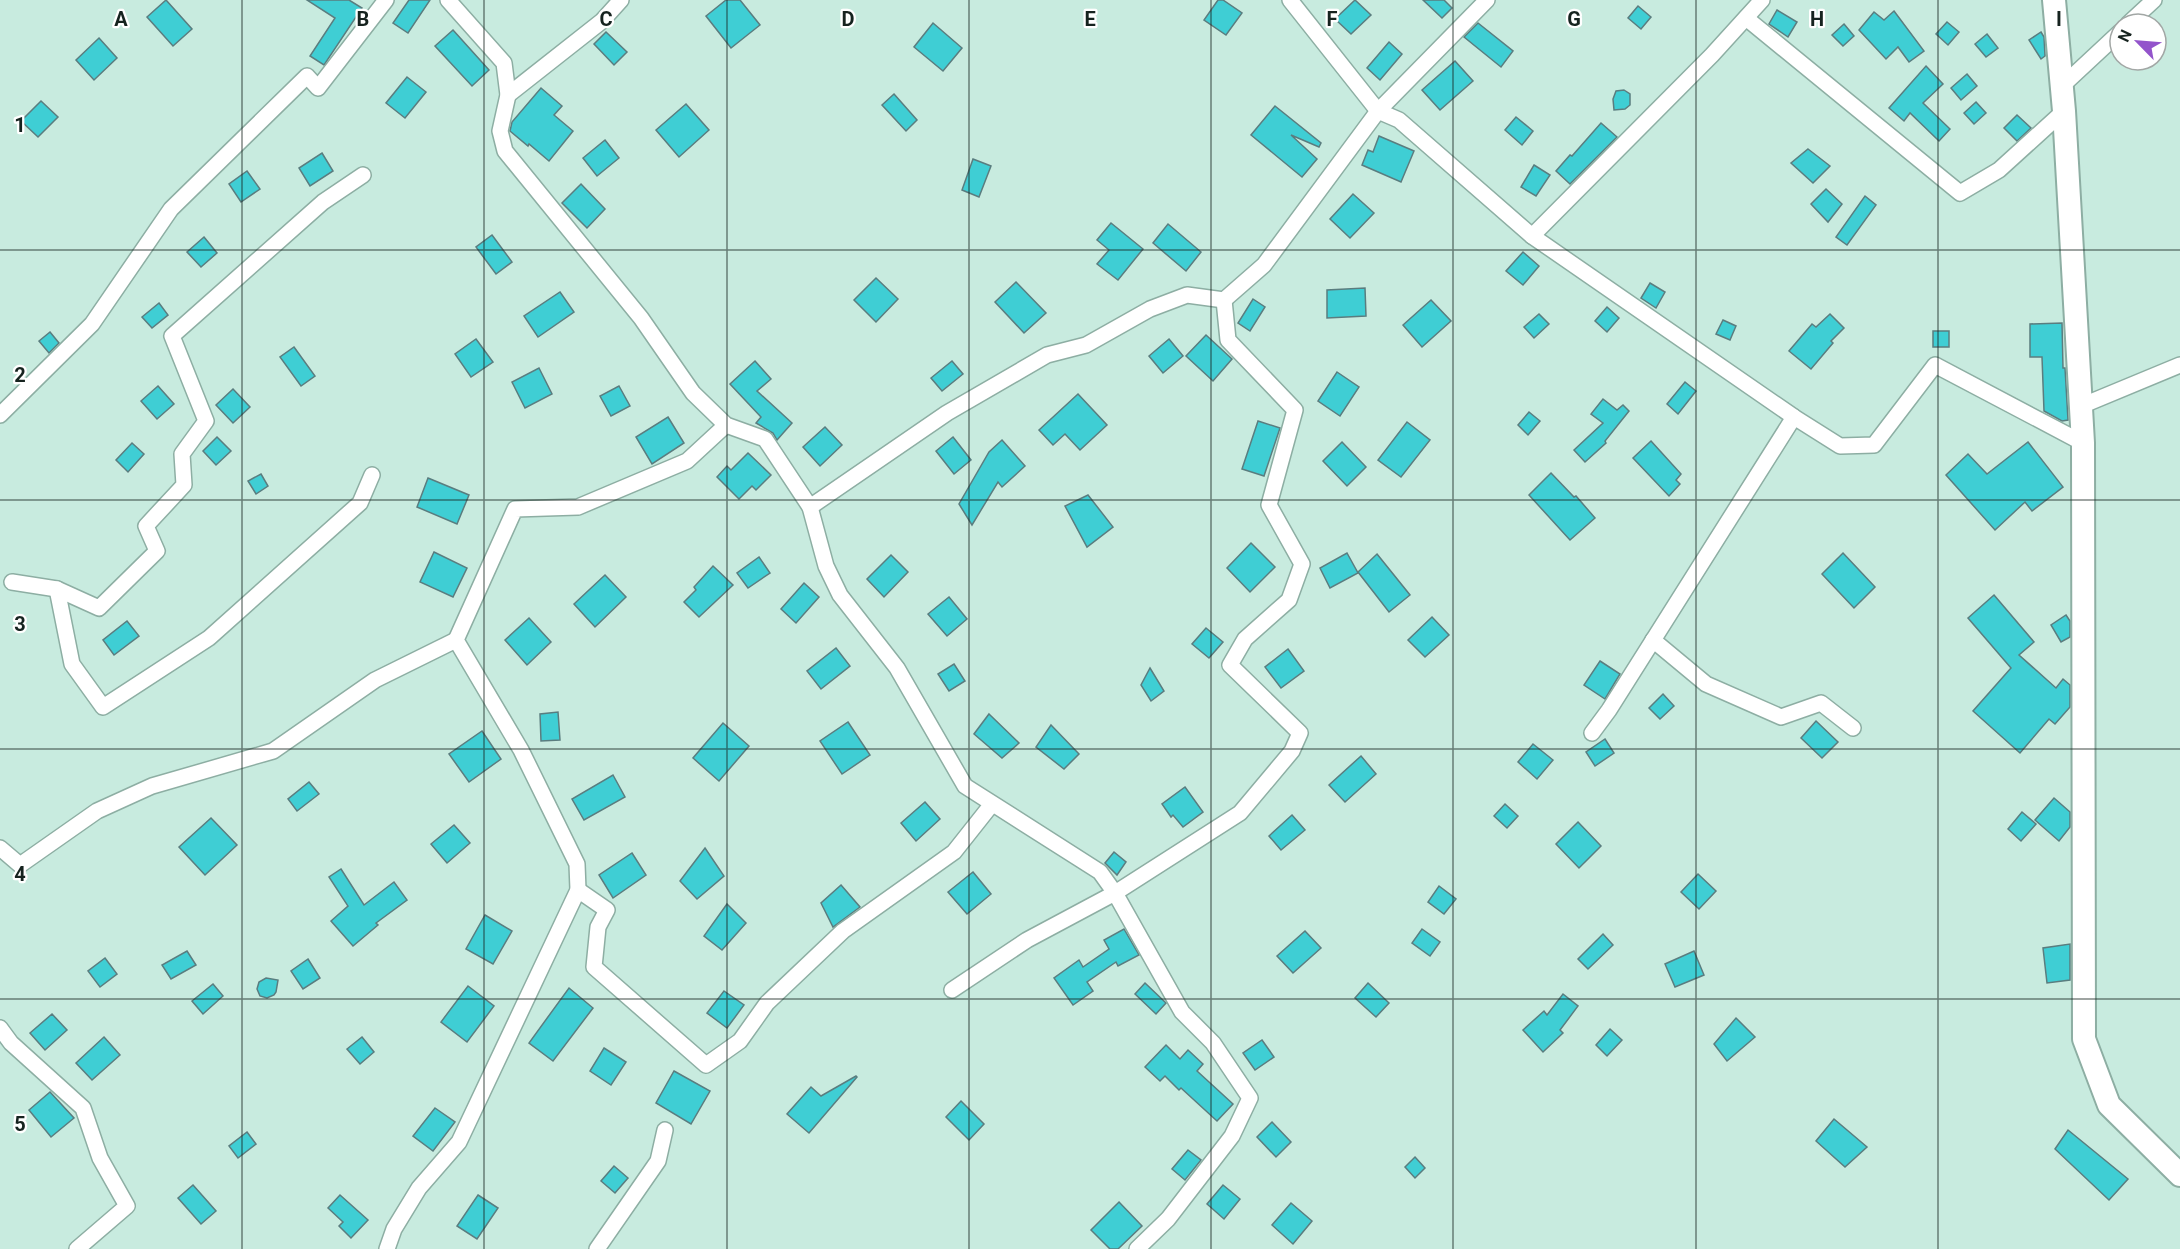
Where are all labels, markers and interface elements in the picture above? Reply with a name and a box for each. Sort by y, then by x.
text: A [114,7,128,31]
text: B [357,7,369,31]
text: C [599,7,613,31]
text: D [842,7,855,31]
text: E [1084,7,1096,31]
text: F [1327,7,1338,31]
text: G [1567,7,1581,31]
text: H [1810,7,1824,31]
text: I [2056,7,2062,31]
north arrow [2108,12,2168,72]
text: N [2114,27,2136,45]
text: 1 [14,113,26,137]
text: 2 [14,363,26,387]
text: 3 [14,612,26,636]
text: 4 [14,862,26,886]
text: 5 [14,1112,26,1136]

